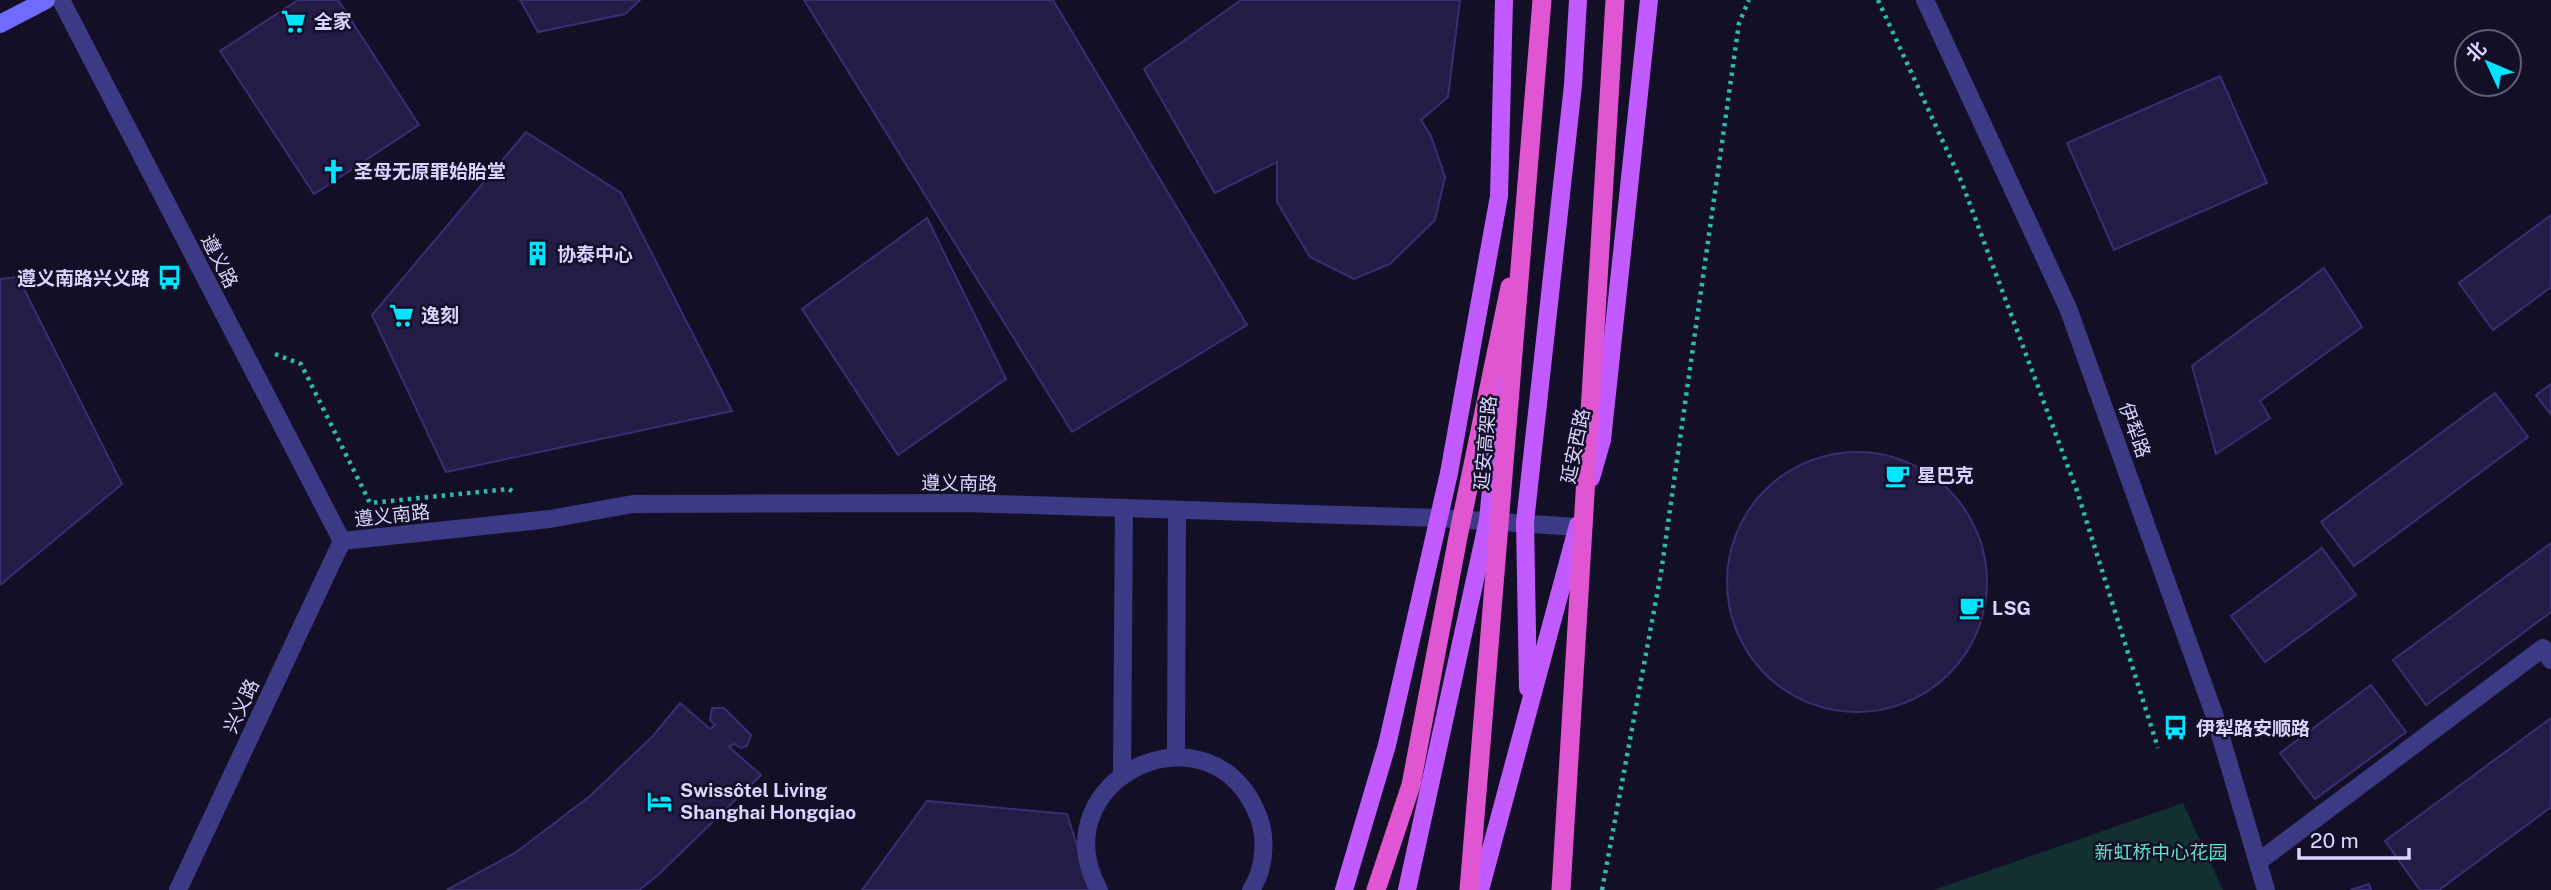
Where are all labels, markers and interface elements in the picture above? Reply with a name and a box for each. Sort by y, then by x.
supermarket icon: 全家 [280,7,308,35]
place label: 全家 [314,10,352,32]
north arrow [2453,28,2523,98]
text: 北 [2461,37,2490,66]
church icon: 圣母无原罪始胎堂 [320,157,348,185]
place label: 圣母无原罪始胎堂 [354,160,506,182]
street label: 遵义路 [197,231,243,291]
building icon: 协泰中心 [523,240,551,268]
place label: 协泰中心 [557,243,633,265]
bus stop icon: 遵义南路兴义路 [156,264,184,292]
place label: 遵义南路兴义路 [17,267,150,289]
supermarket icon: 逸刻 [387,301,415,329]
place label: 逸刻 [421,304,459,326]
street label: 延安高架路 [1470,395,1500,491]
street label: 伊犁路 [2115,399,2155,461]
street label: 延安西路 [1556,407,1594,485]
cafe icon: 星巴克 [1883,461,1911,489]
place label: 星巴克 [1917,464,1974,486]
street label: 遵义南路 [921,471,997,495]
street label: 遵义南路 [353,500,431,530]
cafe icon: LSG [1958,594,1986,622]
place label: LSG [1992,597,2031,619]
street label: 兴义路 [219,676,263,736]
bus stop icon: 伊犁路安顺路 [2162,714,2190,742]
place label: 伊犁路安顺路 [2196,717,2310,739]
place label: Swissôtel Living Shanghai Hongqiao [680,779,856,823]
hotel icon: Swissôtel Living Shanghai Hongqiao [646,787,674,815]
scale bar [2299,816,2409,860]
text: 20 m [2310,828,2359,853]
park label: 新虹桥中心花园 [2094,841,2228,863]

